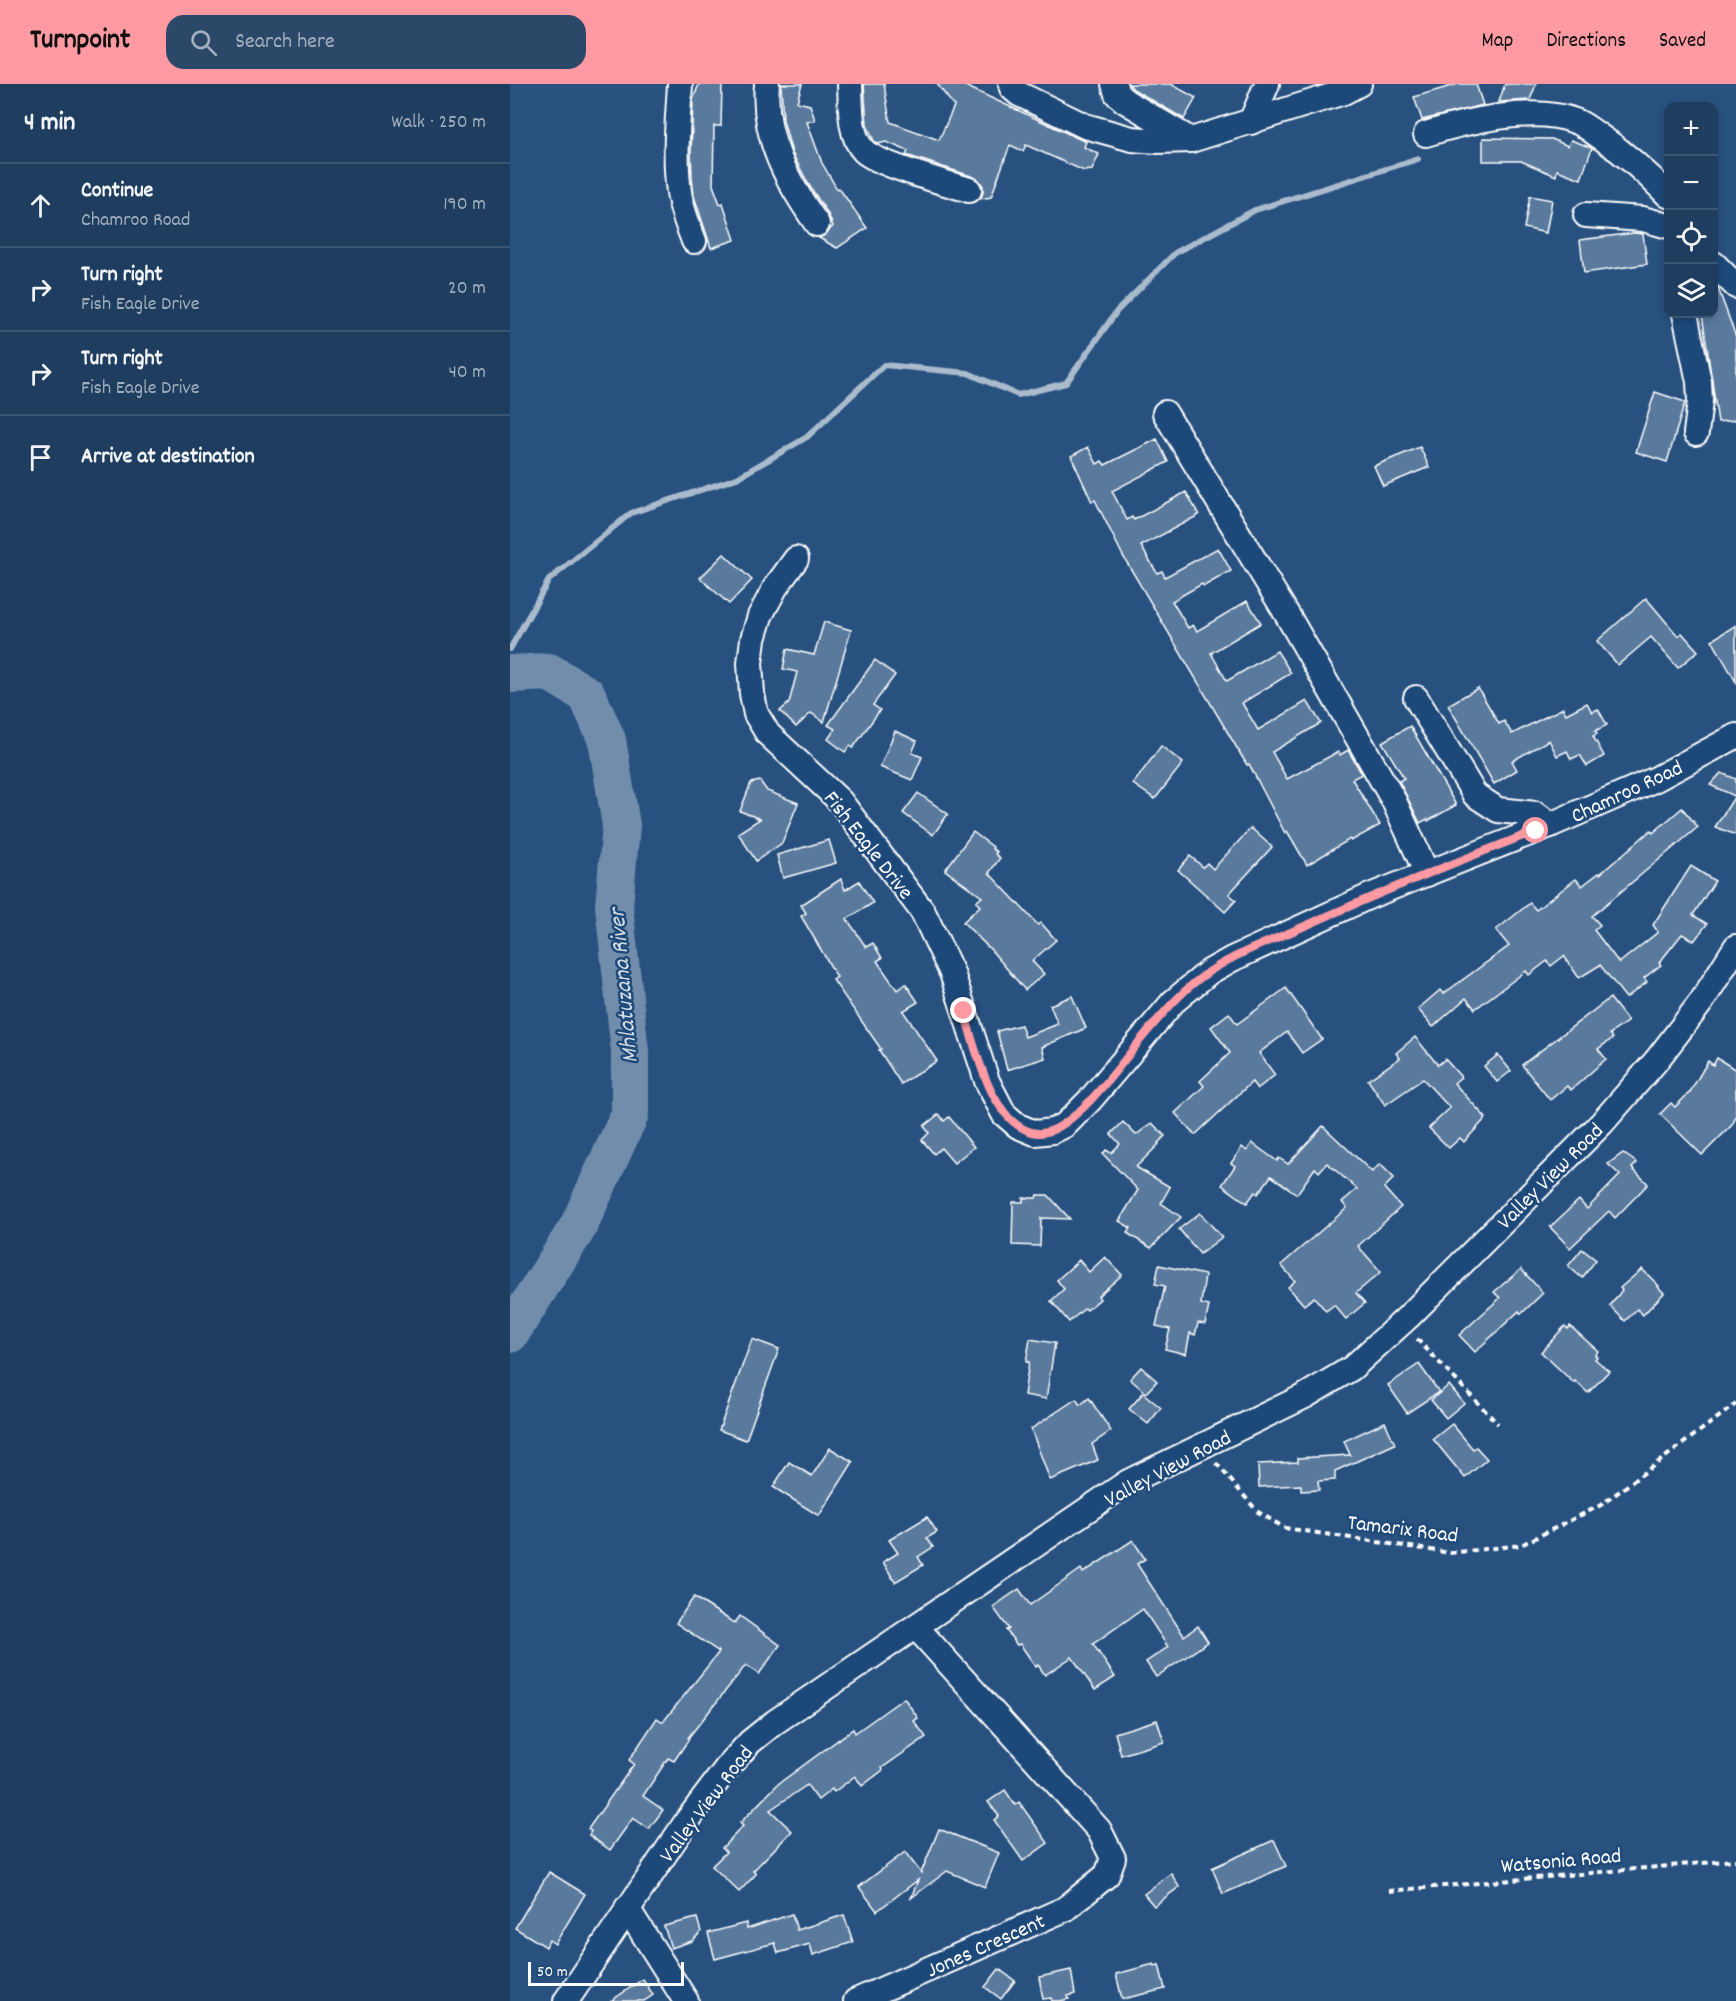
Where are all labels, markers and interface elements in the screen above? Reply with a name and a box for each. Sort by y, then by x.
search box [166,15,586,69]
text: Turnpoint [30,22,130,62]
icon: search [187,26,220,59]
text: Search here [235,27,335,58]
text: Map [1482,27,1513,57]
text: Directions [1546,27,1626,57]
text: Saved [1659,27,1706,57]
map controls [1664,102,1718,318]
button: + [1664,102,1718,156]
text: 4 min [24,105,75,142]
text: Walk · 250 m [391,109,486,137]
button: − [1664,156,1718,210]
text: Continue [81,176,153,207]
icon: ahead [24,189,57,222]
text: 190 m [443,191,486,219]
text: Chamroo Road [81,207,190,235]
button: locate [1664,210,1718,264]
text: Turn right [81,260,163,291]
button: layers [1664,264,1718,318]
icon: right [24,273,57,306]
text: 20 m [448,275,486,303]
text: Fish Eagle Drive [81,291,200,319]
text: Turn right [81,344,163,375]
icon: right [24,357,57,390]
text: 40 m [448,359,486,387]
text: Fish Eagle Drive [81,375,200,403]
icon: arrive [24,441,57,474]
text: Arrive at destination [81,442,255,473]
street label: Chamroo Road [1566,754,1689,833]
street label: Fish Eagle Drive [815,785,920,907]
route start [1522,817,1548,843]
water label: Mhlatuzana River [601,904,649,1064]
route end [950,997,976,1023]
street label: Valley View Road [1491,1117,1612,1238]
street label: Valley View Road [1100,1424,1238,1517]
street label: Tamarix Road [1346,1508,1460,1553]
street label: Valley View Road [653,1740,762,1870]
street label: Watsonia Road [1500,1842,1623,1883]
street label: Jones Crescent [922,1907,1051,1987]
scale bar [528,1959,684,1986]
text: 50 m [537,1961,568,1984]

